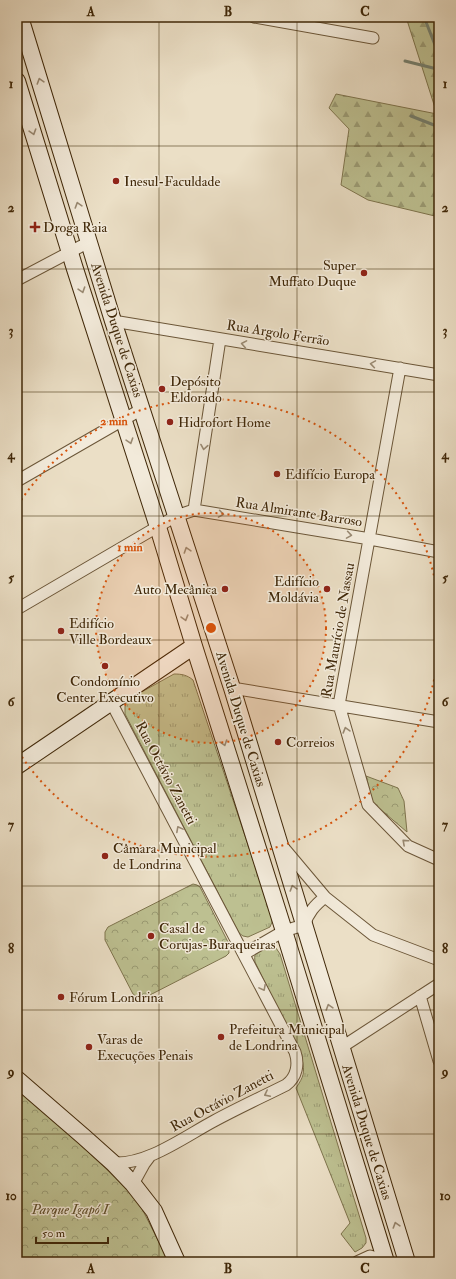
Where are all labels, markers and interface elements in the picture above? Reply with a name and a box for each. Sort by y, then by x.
text: A [86,4,96,20]
text: B [224,4,232,20]
text: C [360,4,370,20]
text: 1 [9,76,14,92]
text: 1 [443,76,448,92]
one-way arrow [36,78,45,85]
one-way arrow [28,128,36,135]
place label: Inesul-Faculdade [124,173,220,190]
marker: Inesul-Faculdade [111,176,121,186]
text: 2 [8,200,15,216]
text: 2 [442,200,449,216]
one-way arrow [74,202,83,209]
place label: Droga Raia [43,219,107,236]
marker: Droga Raia [30,222,40,232]
place label: Super Muffato Duque [269,257,357,290]
street label: Avenida Duque de Caxias [87,259,147,400]
marker: Super Muffato Duque [359,268,369,278]
one-way arrow [77,287,86,294]
street label: Rua Argolo Ferrão [225,316,331,350]
text: 3 [9,323,14,339]
text: 3 [443,323,448,339]
one-way arrow [241,340,248,348]
one-way arrow [370,360,376,369]
place label: Depósito Eldorado [170,373,222,406]
marker: Depósito Eldorado [157,384,167,394]
text: 2 min [100,414,128,429]
place label: Hidrofort Home [178,414,271,431]
marker: Hidrofort Home [165,417,175,427]
one-way arrow [125,437,134,444]
one-way arrow [200,444,209,450]
text: 4 [6,447,15,463]
text: 4 [440,447,449,463]
place label: Edifício Europa [285,466,375,484]
marker: Edifício Europa [272,469,282,479]
street label: Rua Almirante Barroso [234,494,364,530]
one-way arrow [218,510,224,518]
one-way arrow [346,531,352,539]
text: 1 min [117,540,144,555]
one-way arrow [183,547,192,554]
street label: Rua Maurício de Nassau [318,561,358,699]
text: 5 [8,570,14,586]
text: 5 [442,570,448,586]
place label: Edifício Moldávia [268,573,319,606]
place label: Auto Mecânica [133,581,217,598]
marker: Auto Mecânica [220,584,230,594]
marker: Edifício Moldávia [322,584,332,594]
place label: Edifício Ville Bordeaux [69,615,152,648]
one-way arrow [180,615,189,622]
centre of rings [204,621,218,635]
marker: Edifício Ville Bordeaux [56,626,66,636]
street label: Avenida Duque de Caxias [212,648,270,789]
marker: Condomínio Center Executivo [100,661,110,671]
place label: Condomínio Center Executivo [56,673,154,706]
text: 6 [8,694,16,710]
text: 6 [442,694,450,710]
street label: Rua Octávio Zanetti [132,718,200,828]
one-way arrow [342,727,351,734]
place label: Correios [286,734,335,751]
marker: Correios [273,737,283,747]
one-way arrow [219,739,227,746]
text: 7 [8,817,15,833]
text: 7 [442,817,449,833]
one-way arrow [176,826,184,833]
one-way arrow [402,839,410,847]
place label: Câmara Municipal de Londrina [113,840,217,873]
marker: Câmara Municipal de Londrina [100,851,110,861]
one-way arrow [289,885,298,892]
place label: Casal de Corujas-Buraqueiras [159,920,276,953]
marker: Casal de Corujas-Buraqueiras [146,931,156,941]
text: 8 [8,941,14,957]
text: 8 [442,941,448,957]
one-way arrow [258,984,265,992]
place label: Fórum Londrina [69,989,164,1006]
marker: Fórum Londrina [56,992,66,1002]
one-way arrow [325,1003,334,1010]
place label: Prefeitura Municipal de Londrina [229,1021,345,1054]
place label: Varas de Execuções Penais [97,1031,193,1064]
marker: Prefeitura Municipal de Londrina [216,1032,226,1042]
marker: Varas de Execuções Penais [84,1042,94,1052]
street label: Avenida Duque de Caxias [338,1061,396,1202]
text: 9 [6,1064,15,1080]
text: 9 [440,1064,449,1080]
street label: Rua Octávio Zanetti [167,1067,277,1135]
one-way arrow [263,1089,271,1097]
text: 10 [5,1188,17,1204]
text: 10 [439,1188,451,1204]
park label: Parque Igapó I [31,1201,111,1218]
scale bar [36,1219,108,1245]
one-way arrow [392,1221,401,1228]
text: 50 m [42,1226,66,1241]
text: A [86,1261,96,1277]
text: B [224,1261,232,1277]
text: C [360,1261,370,1277]

